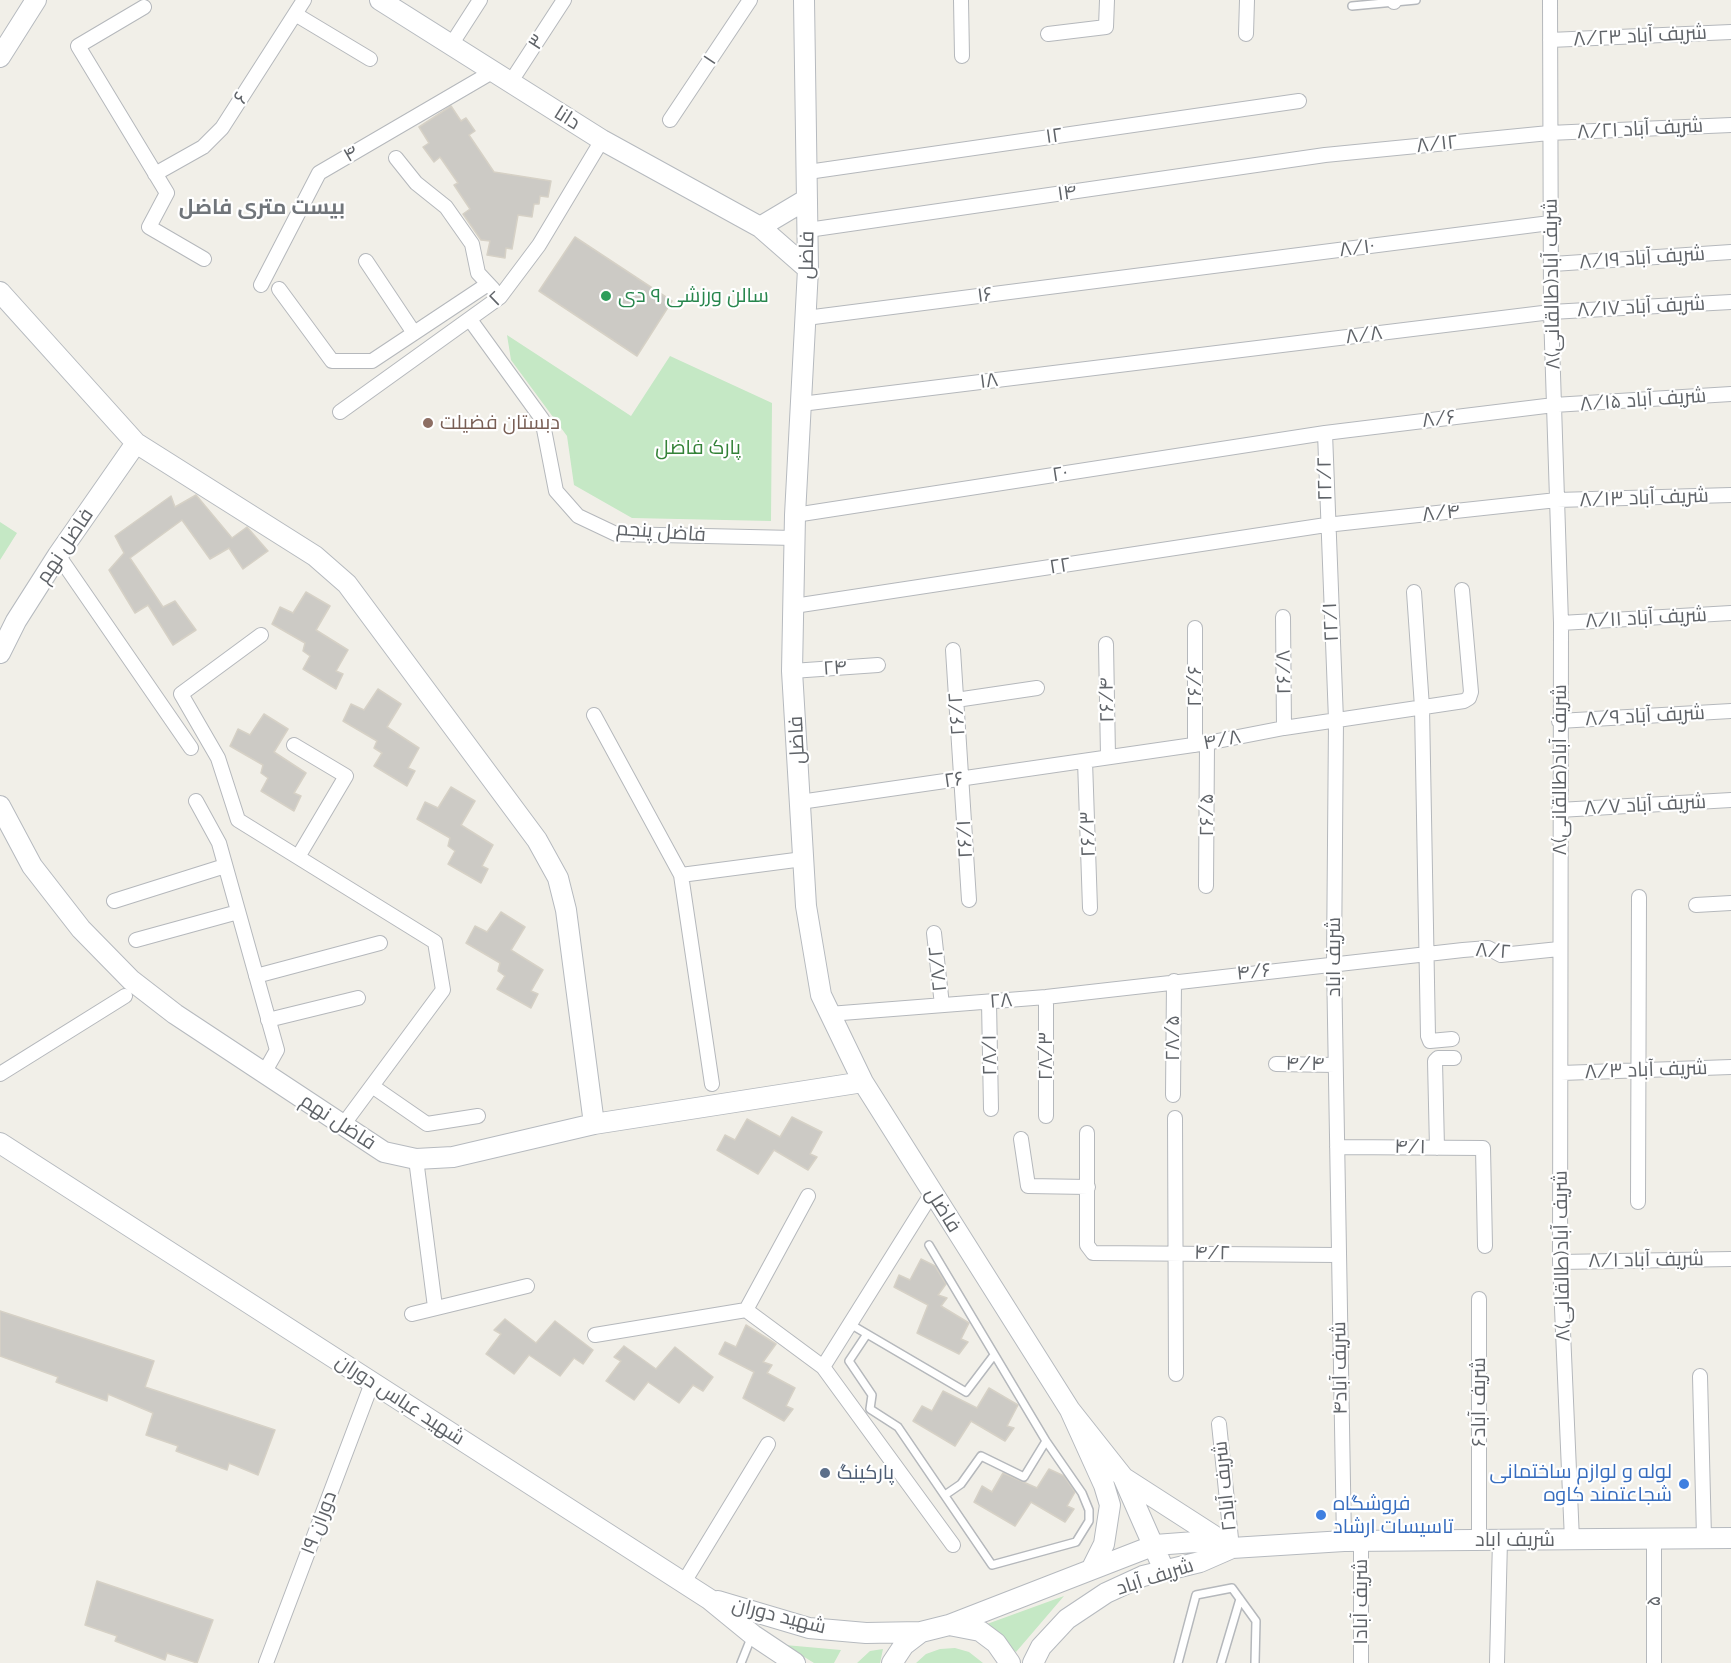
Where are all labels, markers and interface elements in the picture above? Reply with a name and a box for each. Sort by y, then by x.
street label: شریف آباد ۸/۲۳ [1573,21,1707,51]
street label: ۳ [523,30,551,54]
street label: ۱ [698,51,722,69]
street label: ۶ [228,87,254,109]
street label: دانا [549,101,585,135]
street label: شریف آباد ۸/۲۱ [1576,114,1704,144]
street label: ۱۲ [1044,123,1064,149]
street label: ۸/۱۲ [1415,130,1459,158]
street label: ۴ [339,140,363,168]
street label: ۱۴ [1056,180,1078,206]
district label: بیست متری فاضل [179,195,345,221]
street label: ۸شریف آباد(طالقانی) [1539,198,1565,370]
street label: فاضل [795,231,819,279]
street label: ۸/۱۰ [1338,234,1376,262]
street label: شریف آباد ۸/۱۹ [1578,242,1706,274]
street label: ۱۶ [976,282,994,308]
place label: سالن ورزشی ۹ دی [618,284,769,308]
street label: ۲ [484,287,508,311]
marker: سالن ورزشی ۹ دی [599,289,613,303]
street label: شریف آباد ۸/۱۷ [1576,292,1706,322]
street label: ۸/۸ [1344,321,1384,349]
street label: ۱۸ [978,368,1000,394]
street label: شریف آباد ۸/۱۵ [1579,384,1707,416]
street label: ۸/۶ [1421,405,1457,433]
place label: دبستان فضیلت [440,411,560,435]
marker: دبستان فضیلت [421,416,435,430]
park label: پارک فاضل [655,436,741,460]
street label: ۲۲/۲ [1313,457,1337,501]
street label: ۲۰ [1050,461,1070,487]
street label: شریف آباد ۸/۱۳ [1579,484,1709,512]
street label: ۸/۴ [1421,499,1461,527]
street label: فاضل نهم [31,504,99,588]
street label: فاضل پنجم [615,517,707,547]
street label: ۲۲ [1048,552,1072,580]
street label: ۲۲/۱ [1318,602,1344,642]
street label: شریف آباد ۸/۱۱ [1584,603,1708,633]
street label: ۲۶/۸ [1272,649,1296,695]
street label: ۲۴ [822,655,848,681]
street label: ۲۶/۶ [1183,665,1207,707]
street label: ۲۶/۴ [1095,677,1119,723]
street label: ۸شریف آباد(طالقانی) [1548,684,1572,856]
street label: ۲۶/۲ [944,692,970,736]
street label: شریف آباد ۸/۹ [1584,701,1706,731]
street label: فاضل [784,715,810,765]
street label: ۴/۸ [1201,725,1243,755]
street label: ۲۶ [942,767,966,793]
street label: شریف آباد ۸/۷ [1583,790,1707,820]
street label: ۲۶/۵ [1195,793,1219,837]
street label: ۲۶/۳ [1075,811,1101,857]
street label: ۲۶/۱ [952,819,978,859]
street label: شریف اباد [1322,917,1346,997]
street label: ۸/۲ [1475,938,1511,964]
street label: ۲۸/۲ [924,945,952,993]
street label: ۴/۶ [1235,958,1273,986]
street label: ۲۸ [989,988,1013,1014]
street label: ۲۸/۵ [1161,1015,1185,1061]
street label: ۲۸/۳ [1034,1032,1058,1080]
street label: ۲۸/۱ [978,1034,1002,1076]
street label: ۴/۴ [1285,1052,1325,1076]
street label: شریف آباد ۸/۳ [1584,1056,1708,1084]
street label: فاضل نهم [296,1089,380,1155]
street label: ۴/۱ [1394,1135,1426,1159]
street label: ۸شریف آباد(طالقانی) [1549,1170,1575,1342]
street label: فاضل [920,1183,966,1237]
street label: ۴/۲ [1194,1241,1230,1265]
street label: شریف آباد ۸/۱ [1588,1247,1704,1273]
street label: ۴شریف آباد [1327,1321,1353,1415]
street label: شهید عباس دوران [331,1349,469,1451]
street label: شریف آباد۶ [1467,1357,1491,1447]
street label: شریف آباد۲ [1208,1440,1242,1532]
place label: لوله و لوازم ساختمانی شجاعتمند کاوه [1490,1460,1672,1507]
place label: پارکینگ [837,1461,894,1485]
marker: پارکینگ [818,1466,832,1480]
marker: لوله و لوازم ساختمانی شجاعتمند کاوه [1677,1477,1691,1491]
street label: دوران ۱۹ [296,1488,342,1558]
place label: فروشگاه تاسیسات ارشاد [1333,1492,1453,1539]
marker: فروشگاه تاسیسات ارشاد [1314,1508,1328,1522]
street label: شریف اباد [1475,1528,1555,1552]
street label: شریف آباد [1113,1553,1197,1601]
street label: شریف آباد۱ [1349,1559,1373,1645]
street label: شهید دوران [730,1593,828,1639]
street label: ۵ [1642,1596,1666,1606]

